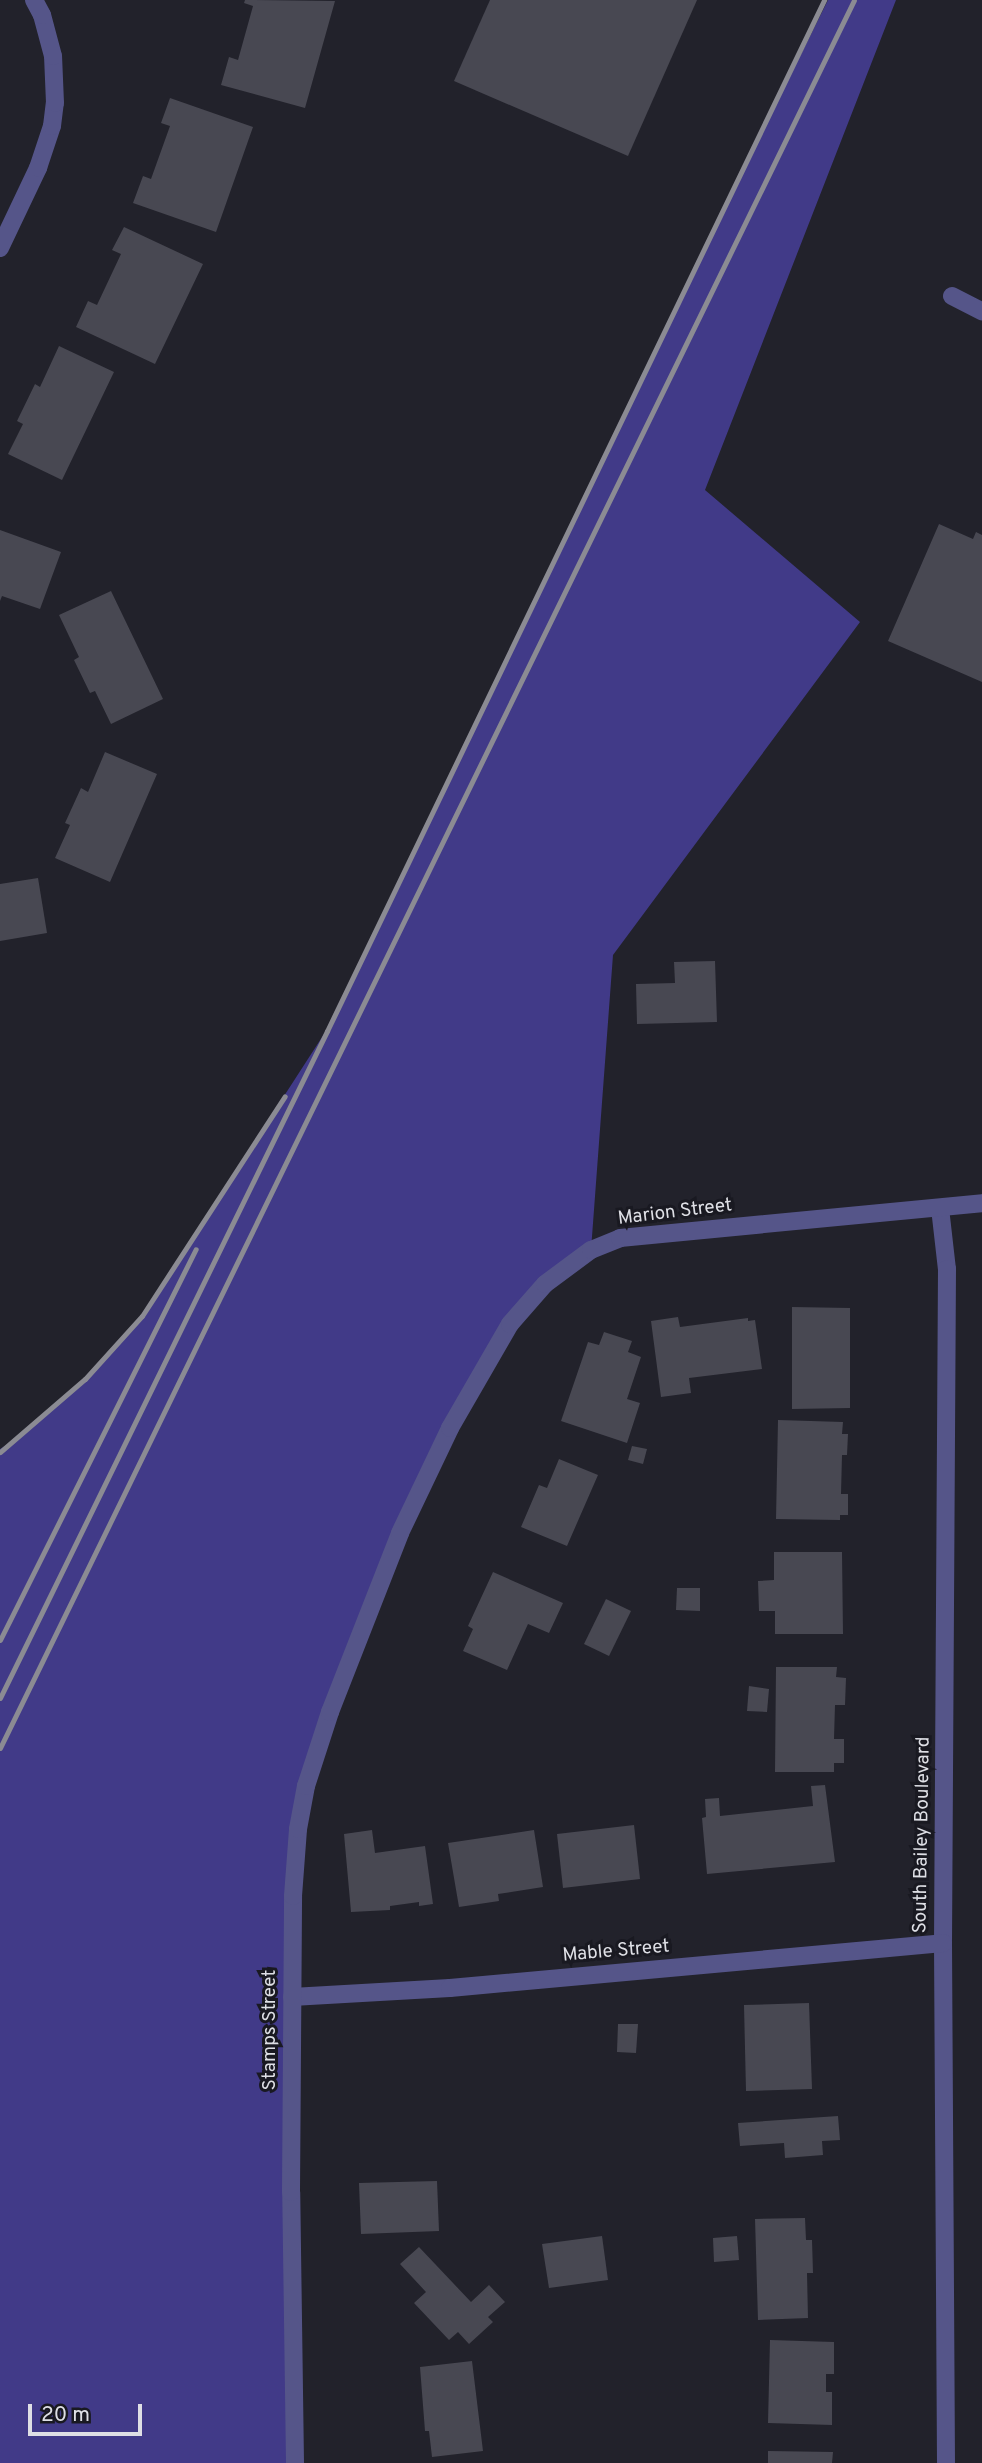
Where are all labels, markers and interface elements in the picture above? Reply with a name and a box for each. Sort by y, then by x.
street label: Marion Street [617,1195,733,1231]
street label: South Bailey Boulevard [910,1736,936,1934]
street label: Mable Street [562,1936,670,1968]
street label: Stamps Street [260,1970,282,2090]
scale bar [32,2390,145,2434]
text: 20 m [41,2402,90,2429]

